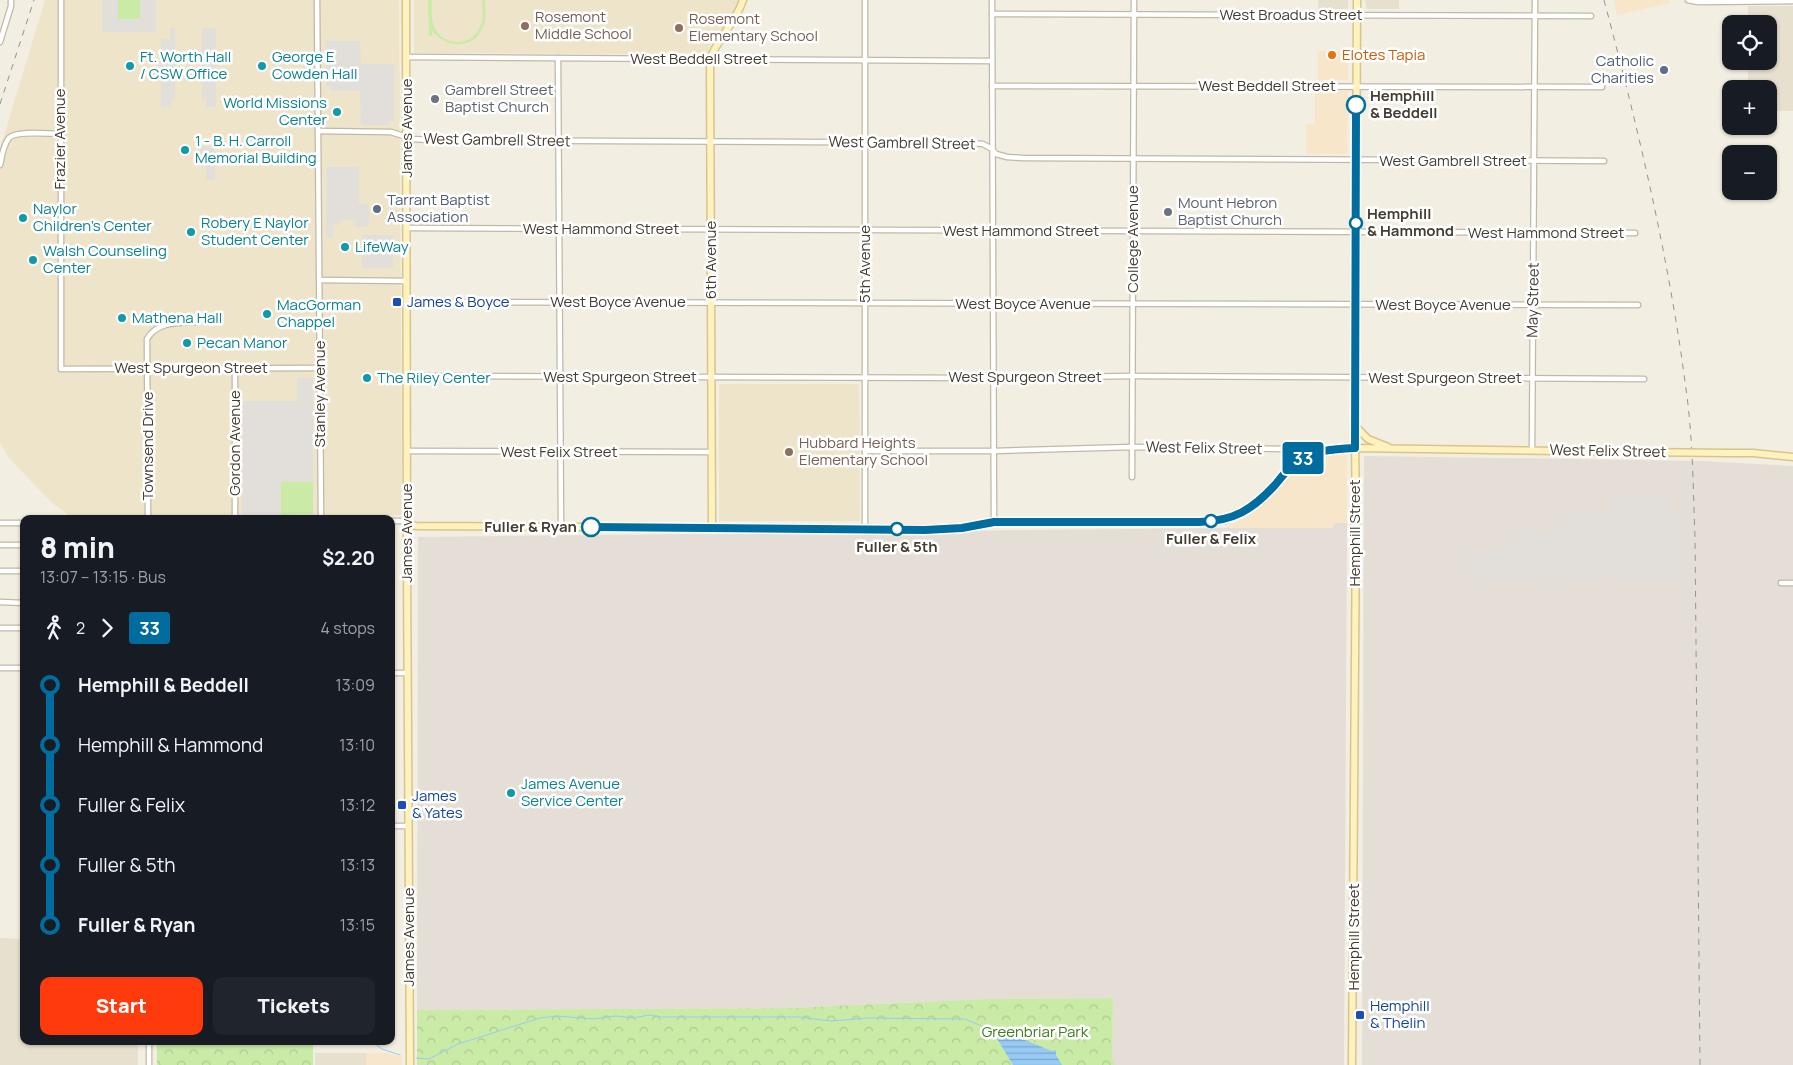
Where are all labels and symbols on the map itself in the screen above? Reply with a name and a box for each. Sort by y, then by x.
street label: West Broadus Street [1219,4,1363,25]
place label: Rosemont Middle School [535,6,632,44]
place label: Rosemont Elementary School [689,8,818,46]
marker: Rosemont Middle School [519,20,531,32]
marker: Rosemont Elementary School [673,22,685,34]
place label: Elotes Tapia [1342,44,1425,65]
place label: Ft. Worth Hall / CSW Office [140,46,231,84]
place label: George E Cowden Hall [272,46,357,84]
street label: West Beddell Street [630,48,768,69]
marker: Elotes Tapia [1326,49,1338,61]
place label: Catholic Charities [1591,50,1654,88]
marker: Ft. Worth Hall / CSW Office [124,60,136,72]
marker: George E Cowden Hall [256,60,268,72]
marker: Catholic Charities [1658,64,1670,76]
street label: West Beddell Street [1198,75,1336,96]
street label: James Avenue [396,78,417,177]
place label: Gambrell Street Baptist Church [445,79,554,117]
place label: Hemphill & Beddell [1370,85,1437,123]
street label: Frazier Avenue [49,88,70,189]
place label: World Missions Center [223,92,328,130]
marker: Gambrell Street Baptist Church [429,93,441,105]
marker: Hemphill & Beddell [1346,95,1366,115]
marker: World Missions Center [331,106,343,118]
street label: West Gambrell Street [423,128,571,151]
place label: 1 - B. H. Carroll Memorial Building [195,130,317,168]
street label: West Gambrell Street [828,131,976,154]
marker: 1 - B. H. Carroll Memorial Building [179,144,191,156]
street label: West Gambrell Street [1379,150,1527,171]
street label: College Avenue [1122,185,1143,293]
place label: Tarrant Baptist Association [387,189,490,227]
place label: Mount Hebron Baptist Church [1178,192,1282,230]
place label: Naylor Children's Center [33,198,152,236]
marker: Tarrant Baptist Association [371,203,383,215]
place label: Hemphill & Hammond [1367,203,1454,241]
marker: Mount Hebron Baptist Church [1162,206,1174,218]
marker: Naylor Children's Center [17,212,29,224]
place label: Robery E Naylor Student Center [201,212,309,250]
marker: Hemphill & Hammond [1349,216,1363,230]
street label: West Hammond Street [523,218,679,239]
street label: 6th Avenue [700,220,721,299]
street label: West Hammond Street [943,220,1099,241]
street label: West Hammond Street [1468,222,1624,243]
street label: 5th Avenue [854,225,875,303]
marker: Robery E Naylor Student Center [185,226,197,238]
place label: LifeWay [355,236,409,257]
place label: Walsh Counseling Center [43,240,167,278]
marker: LifeWay [339,241,351,253]
marker: Walsh Counseling Center [27,254,39,266]
street label: May Street [1521,262,1544,338]
place label: James & Boyce [407,291,510,312]
street label: West Boyce Avenue [550,291,686,312]
street label: West Boyce Avenue [955,293,1091,314]
place label: MacGorman Chappel [277,294,361,332]
street label: West Boyce Avenue [1375,294,1511,315]
marker: James & Boyce [391,296,403,308]
place label: Mathena Hall [132,307,222,328]
marker: MacGorman Chappel [261,308,273,320]
marker: Mathena Hall [116,312,128,324]
place label: Pecan Manor [197,332,288,353]
marker: Pecan Manor [181,337,193,349]
street label: Stanley Avenue [309,340,330,447]
street label: West Spurgeon Street [114,357,268,378]
street label: West Spurgeon Street [543,366,697,387]
street label: West Spurgeon Street [948,366,1102,387]
place label: The Riley Center [377,367,491,388]
street label: West Spurgeon Street [1368,367,1522,388]
marker: The Riley Center [361,372,373,384]
street label: Gordon Avenue [224,390,245,496]
street label: Townsend Drive [137,391,158,500]
place label: Hubbard Heights Elementary School [799,432,928,470]
street label: West Felix Street [1145,436,1263,459]
street label: West Felix Street [1549,439,1667,462]
street label: West Felix Street [501,441,617,462]
line badge: 33 [1280,442,1326,474]
marker: Hubbard Heights Elementary School [783,446,795,458]
street label: Hemphill Street [1344,480,1365,586]
street label: James Avenue [396,483,417,582]
marker: Fuller & Felix [1204,514,1218,528]
place label: Fuller & Ryan [484,516,577,537]
marker: Fuller & Ryan [581,517,601,537]
marker: Fuller & 5th [890,522,904,536]
place label: Fuller & Felix [1166,528,1257,549]
place label: Fuller & 5th [856,536,938,557]
place label: James Avenue Service Center [521,773,624,811]
place label: James & Yates [412,785,463,823]
marker: James Avenue Service Center [505,787,517,799]
marker: James & Yates [396,799,408,811]
street label: Hemphill Street [1343,884,1364,990]
street label: James Avenue [398,887,419,986]
place label: Hemphill & Thelin [1370,995,1430,1033]
marker: Hemphill & Thelin [1354,1009,1366,1021]
park label: Greenbriar Park [982,1021,1089,1042]

